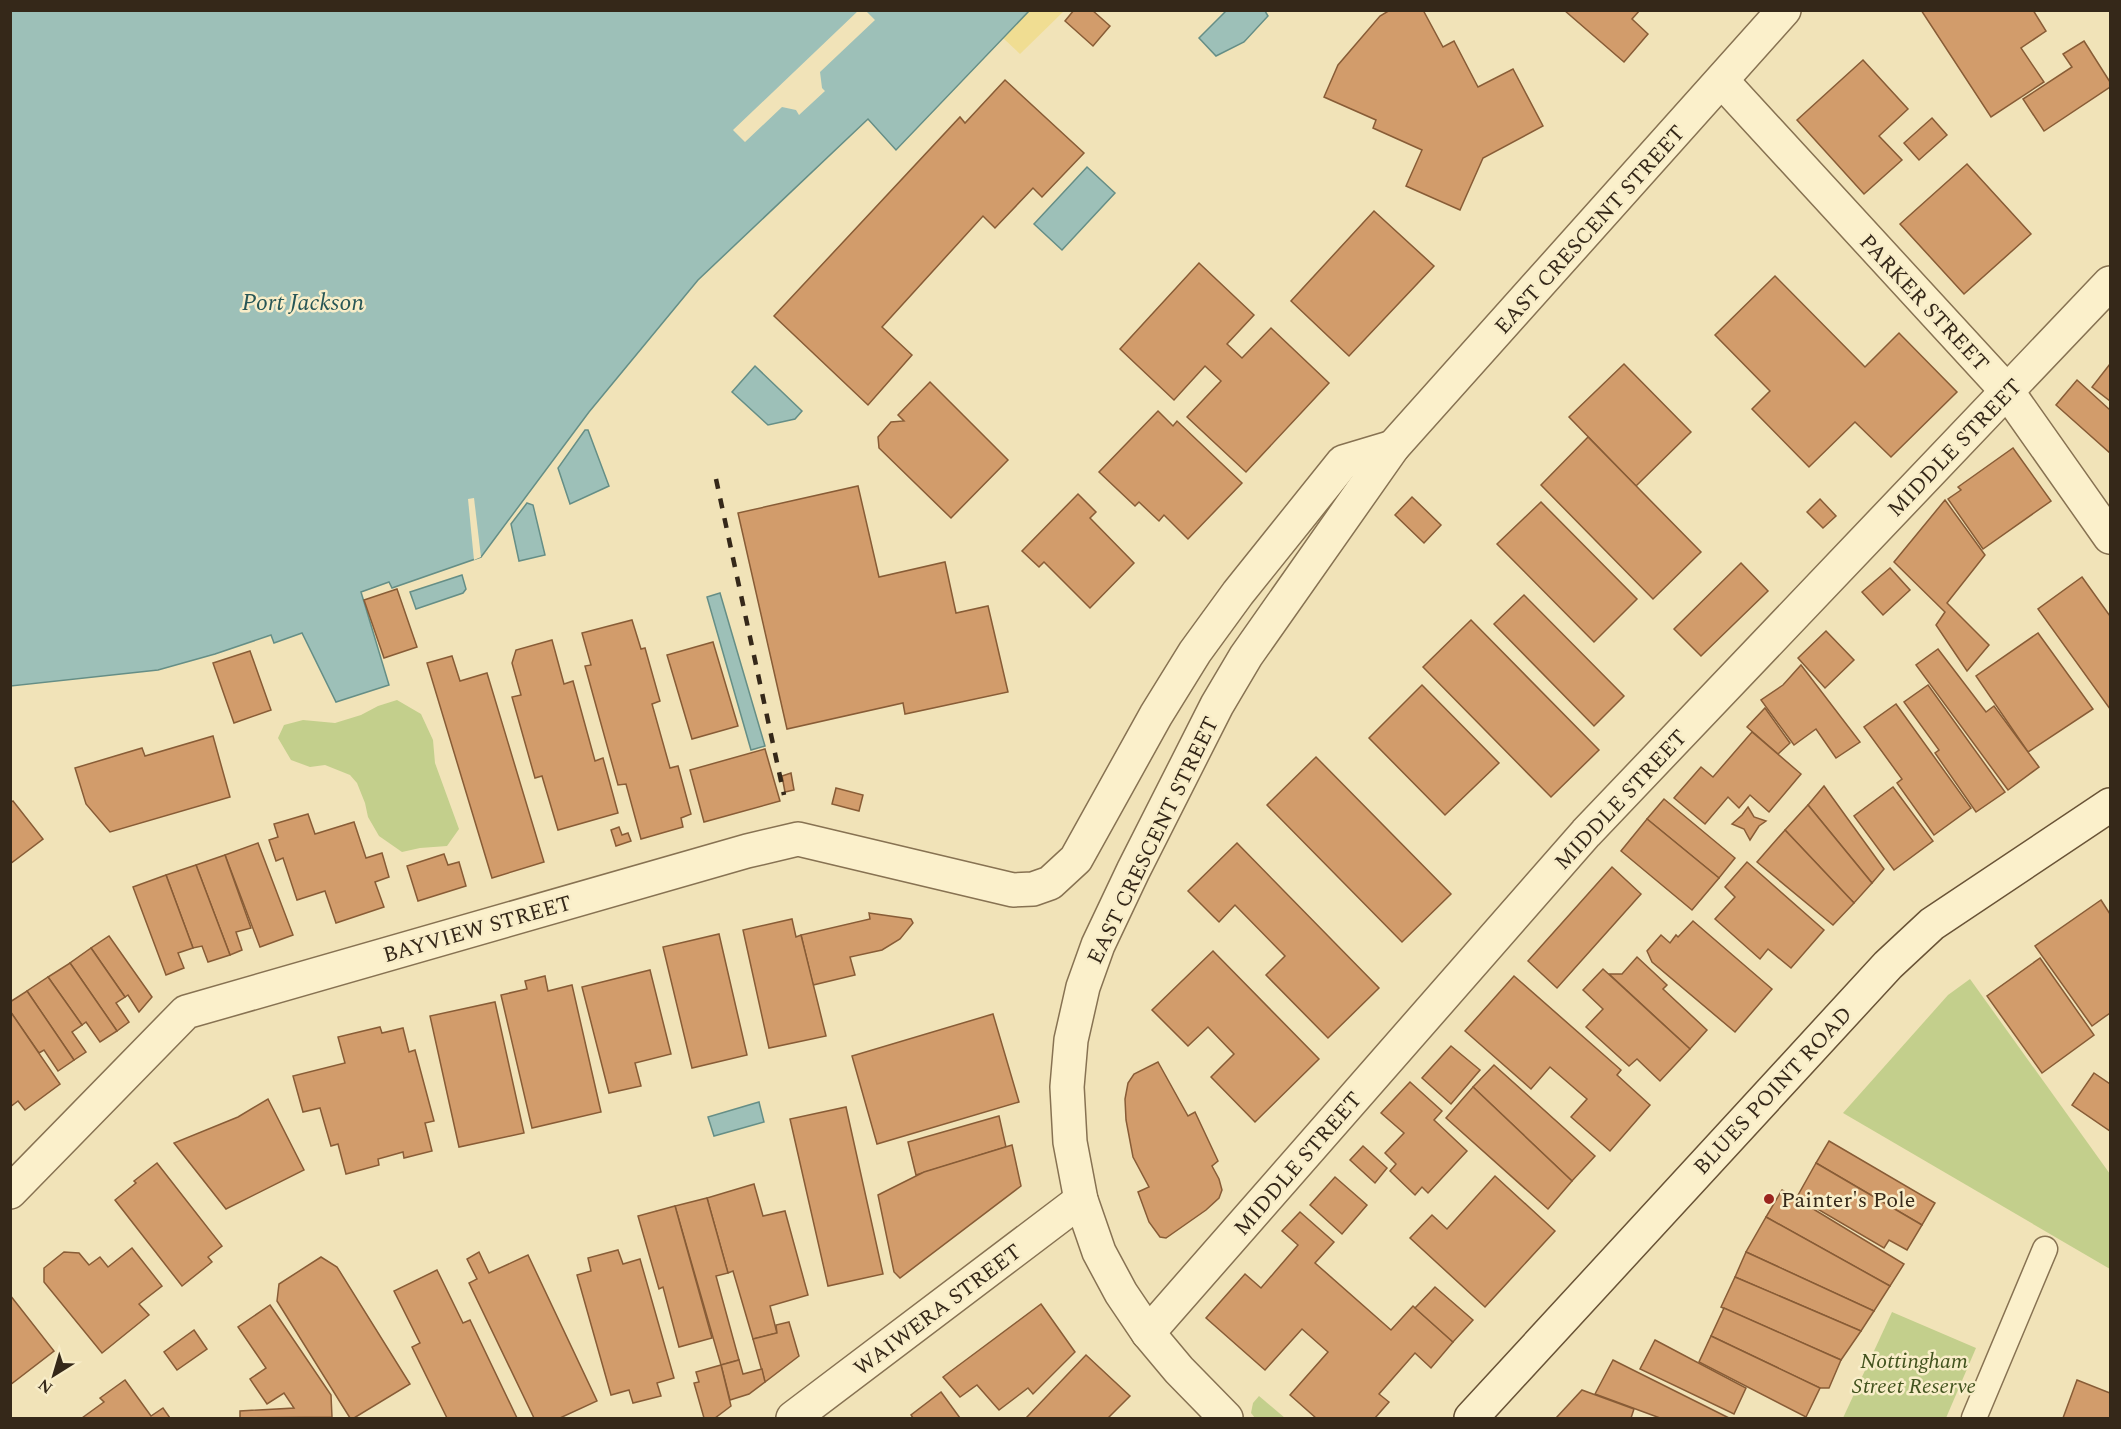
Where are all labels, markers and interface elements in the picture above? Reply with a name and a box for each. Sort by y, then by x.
street label: EAST CRESCENT STREET [1487,118,1693,342]
street label: PARKER STREET [1851,227,1997,379]
water label: Port Jackson [242,285,364,321]
street label: MIDDLE STREET [1880,371,2030,525]
street label: EAST CRESCENT STREET [1079,711,1228,970]
street label: MIDDLE STREET [1547,722,1695,878]
street label: BAYVIEW STREET [379,887,576,972]
street label: BLUES POINT ROAD [1686,999,1860,1183]
street label: MIDDLE STREET [1226,1085,1370,1243]
place label: Painter's Pole [1781,1184,1915,1217]
marker: Painter's Pole [1762,1192,1776,1206]
street label: WAIWERA STREET [847,1236,1029,1384]
north arrow [24,1345,84,1405]
park label: Nottingham Street Reserve [1852,1345,1976,1403]
text: N [33,1373,58,1400]

